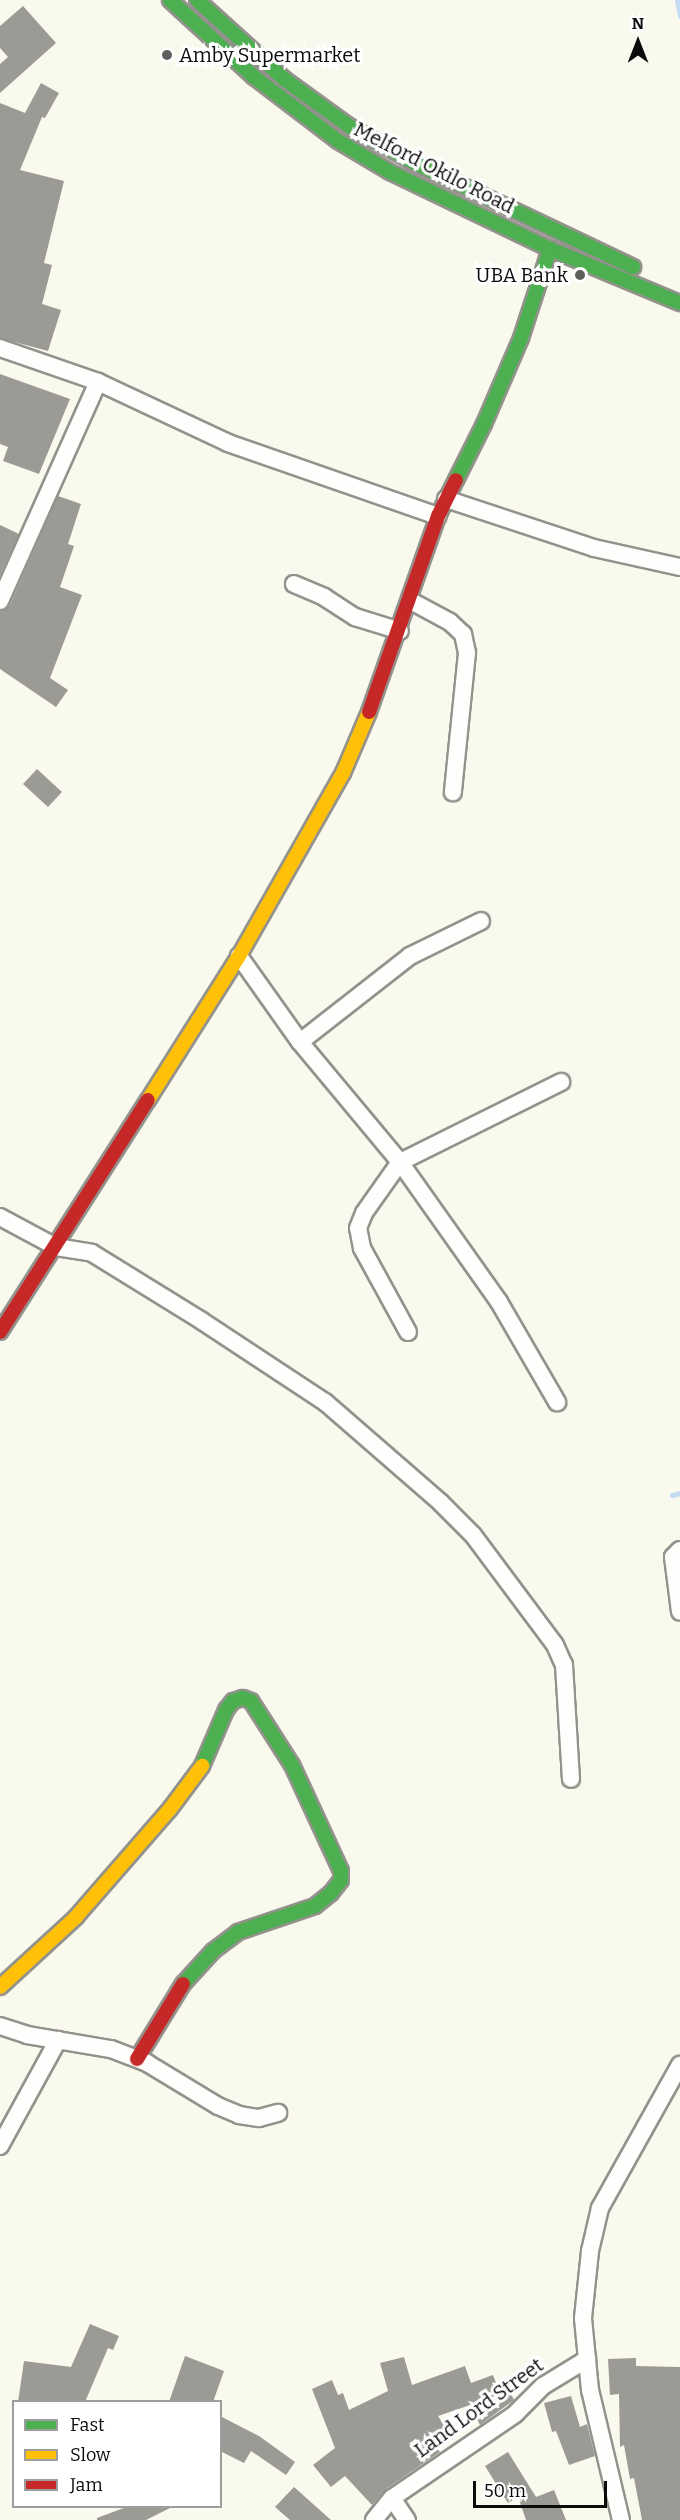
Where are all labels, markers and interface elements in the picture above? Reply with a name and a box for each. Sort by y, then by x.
north arrow [608,12,668,72]
text: N [632,14,644,33]
place label: Amby Supermarket [179,43,360,67]
marker: Amby Supermarket [160,48,174,62]
street label: Melford Okilo Road [350,117,518,219]
place label: UBA Bank [476,263,568,287]
marker: UBA Bank [573,268,587,282]
street label: Land Lord Street [410,2353,548,2463]
legend [12,2400,222,2508]
text: Fast [70,2414,105,2436]
text: Slow [70,2444,110,2466]
scale bar [476,2469,610,2507]
text: Jam [70,2474,103,2496]
text: 50 m [484,2480,526,2502]

